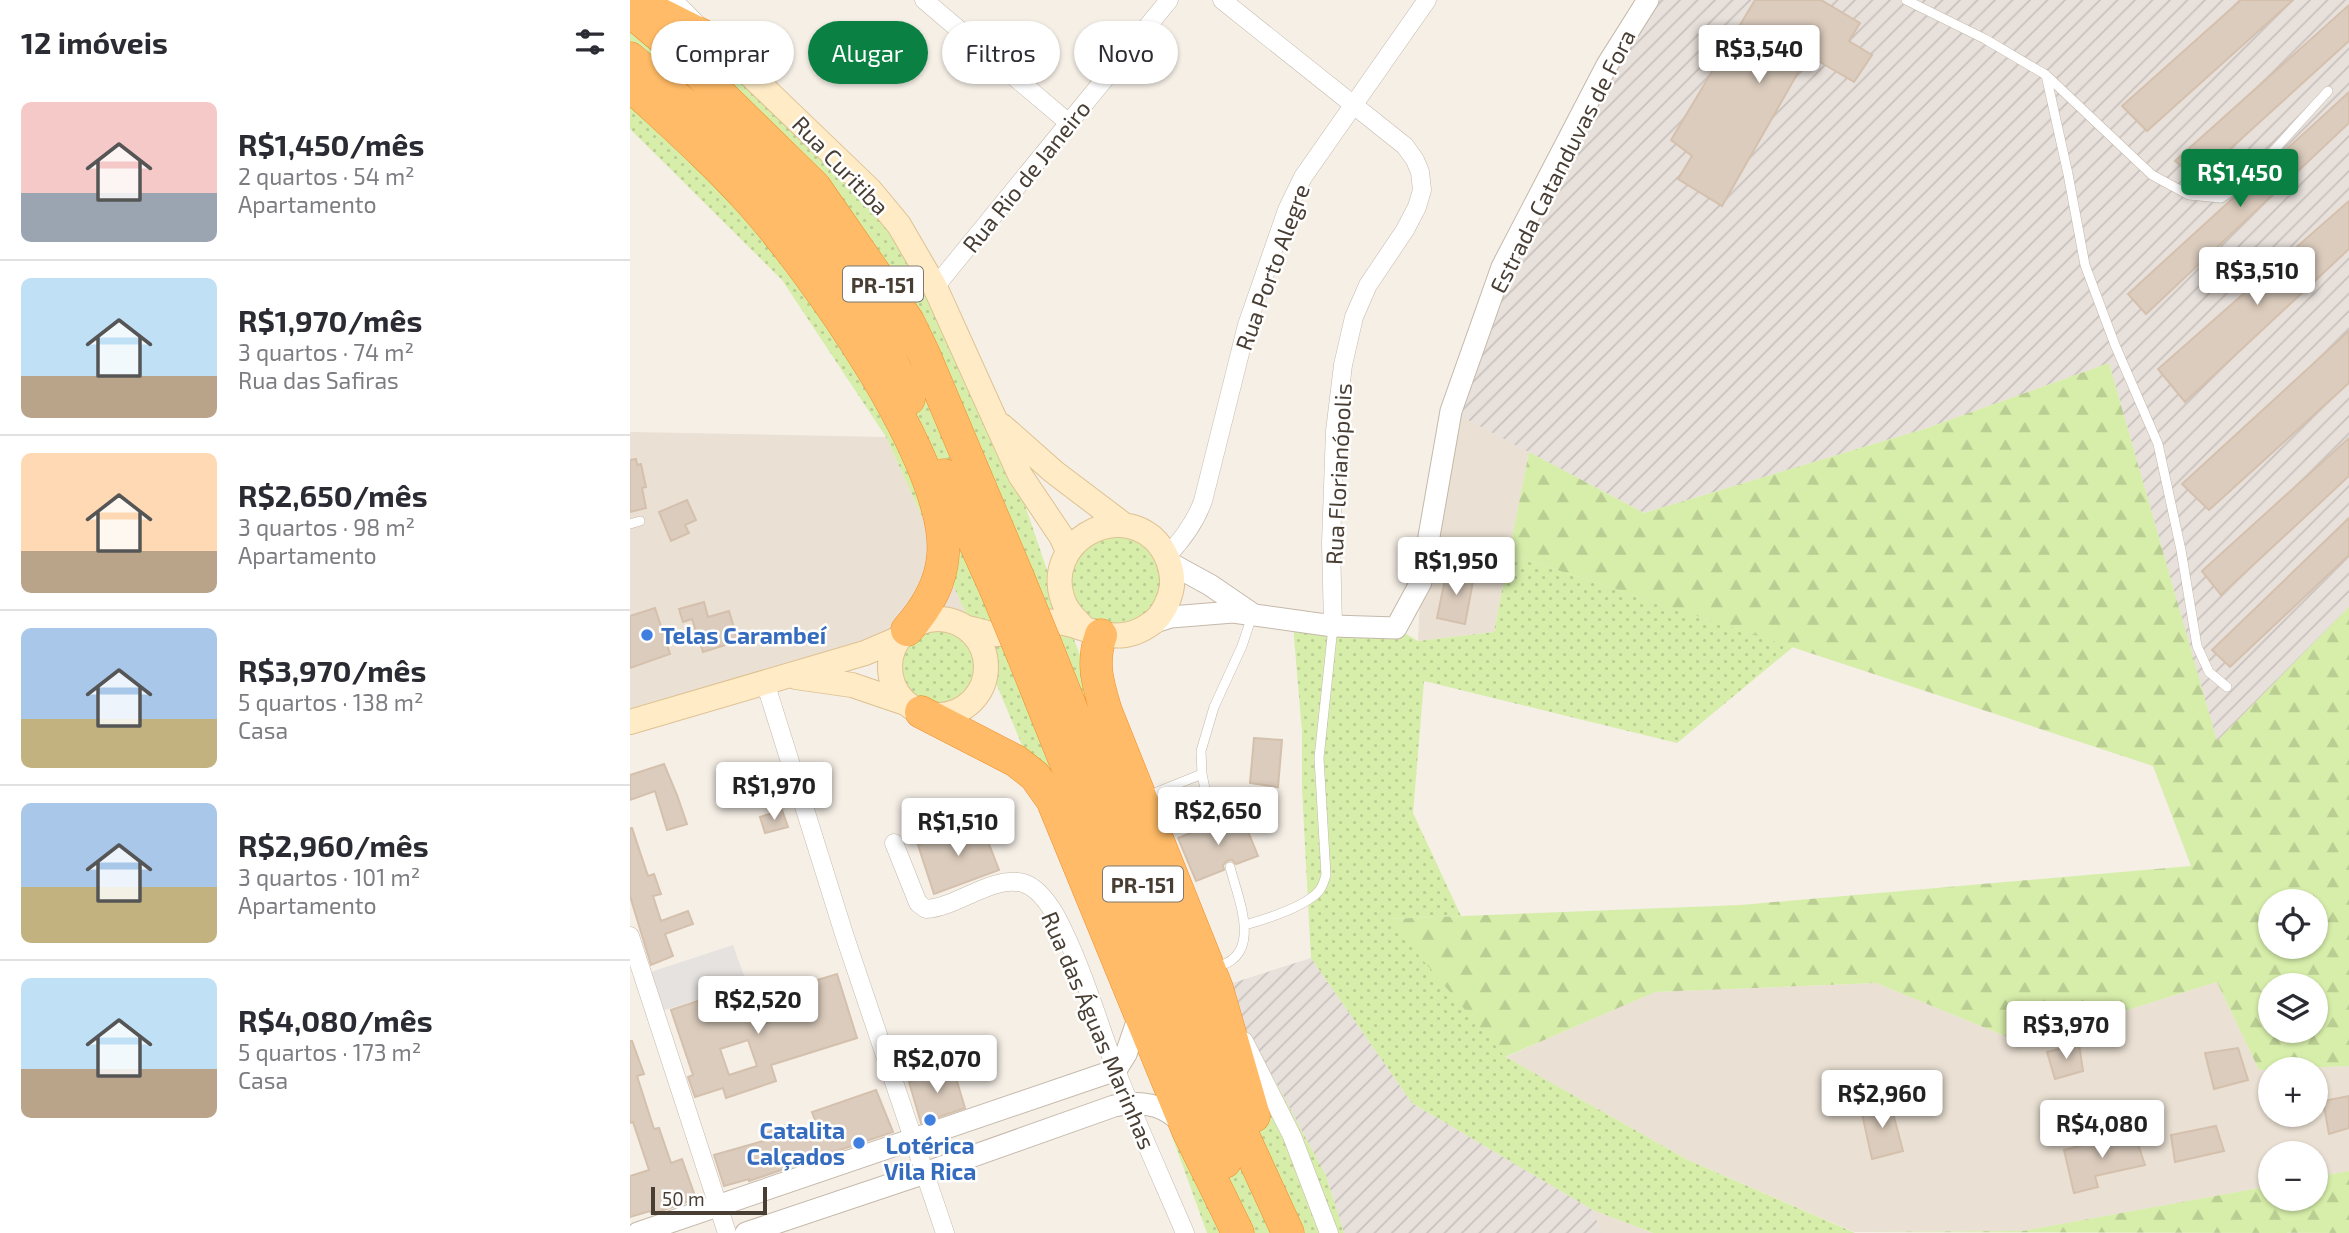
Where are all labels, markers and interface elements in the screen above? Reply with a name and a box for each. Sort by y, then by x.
chip: Comprar [651,21,794,84]
chip: Alugar [808,21,928,84]
chip: Filtros [942,21,1060,84]
chip: Novo [1074,21,1178,84]
icon: filters [571,23,609,61]
text: 12 imóveis [21,24,168,60]
street label: Estrada Catanduvas de Fora [1483,25,1641,297]
pin: R$3,540 [1694,25,1824,85]
text: R$3,540 [1715,34,1803,62]
street label: Rua Rio de Janeiro [956,94,1096,258]
street label: Rua Curitiba [787,110,895,220]
text: R$1,450/mês [238,126,424,162]
icon: home [77,130,161,214]
pin: R$1,450 [2175,150,2305,209]
text: R$1,450 [2197,158,2283,186]
text: 2 quartos · 54 m² [238,162,415,190]
street label: Rua Porto Alegre [1229,180,1315,354]
text: Apartamento [238,190,377,218]
pin: R$3,510 [2192,247,2322,307]
text: R$3,510 [2215,256,2299,284]
road number: PR-151 [843,266,923,302]
text: R$1,970/mês [238,302,422,338]
icon: home [77,306,161,390]
text: 3 quartos · 74 m² [238,338,414,366]
text: Rua das Safiras [238,366,399,394]
street label: Rua Florianópolis [1319,382,1357,566]
text: R$2,650/mês [238,477,428,513]
icon: home [77,481,161,565]
text: 3 quartos · 98 m² [238,513,415,541]
pin: R$1,950 [1391,538,1521,597]
text: Apartamento [238,541,377,569]
text: R$1,950 [1414,546,1498,574]
place label: Telas Carambeí [661,621,828,649]
marker: Telas Carambeí [639,627,655,643]
text: R$3,970/mês [238,652,426,688]
icon: home [77,656,161,740]
text: 5 quartos · 138 m² [238,688,423,716]
text: Casa [238,716,288,744]
pin: R$1,970 [709,762,839,822]
text: R$1,970 [732,771,816,799]
pin: R$2,650 [1153,788,1283,847]
text: R$2,650 [1174,796,1262,824]
pin: R$1,510 [893,798,1023,858]
text: R$1,510 [918,807,998,835]
text: R$2,960/mês [238,827,429,863]
icon: home [77,831,161,915]
text: 3 quartos · 101 m² [238,863,420,891]
road number: PR-151 [1103,866,1183,902]
map controls [2258,889,2328,1211]
button: locate [2258,889,2328,959]
text: Apartamento [238,891,377,919]
street label: Rua das Águas Marinhas [1036,907,1162,1153]
button: layers [2258,973,2328,1043]
pin: R$2,520 [693,976,823,1036]
text: R$2,520 [714,985,802,1013]
text: R$4,080/mês [238,1002,433,1038]
pin: R$3,970 [2001,1002,2131,1061]
icon: home [77,1006,161,1090]
text: R$3,970 [2022,1010,2110,1038]
pin: R$2,070 [872,1036,1002,1095]
text: 5 quartos · 173 m² [238,1038,421,1066]
text: R$2,070 [893,1044,981,1072]
button: + [2258,1057,2328,1127]
text: Casa [238,1066,288,1094]
pin: R$2,960 [1817,1070,1947,1130]
text: R$2,960 [1838,1079,1926,1107]
pin: R$4,080 [2037,1100,2167,1160]
text: R$4,080 [2056,1109,2148,1137]
marker: Lotérica Vila Rica [922,1112,938,1128]
place label: Catalita Calçados [746,1116,845,1171]
place label: Lotérica Vila Rica [884,1131,976,1185]
marker: Catalita Calçados [851,1135,867,1151]
button: − [2258,1141,2328,1211]
scale bar [651,1184,766,1216]
text: 50 m [662,1187,705,1210]

